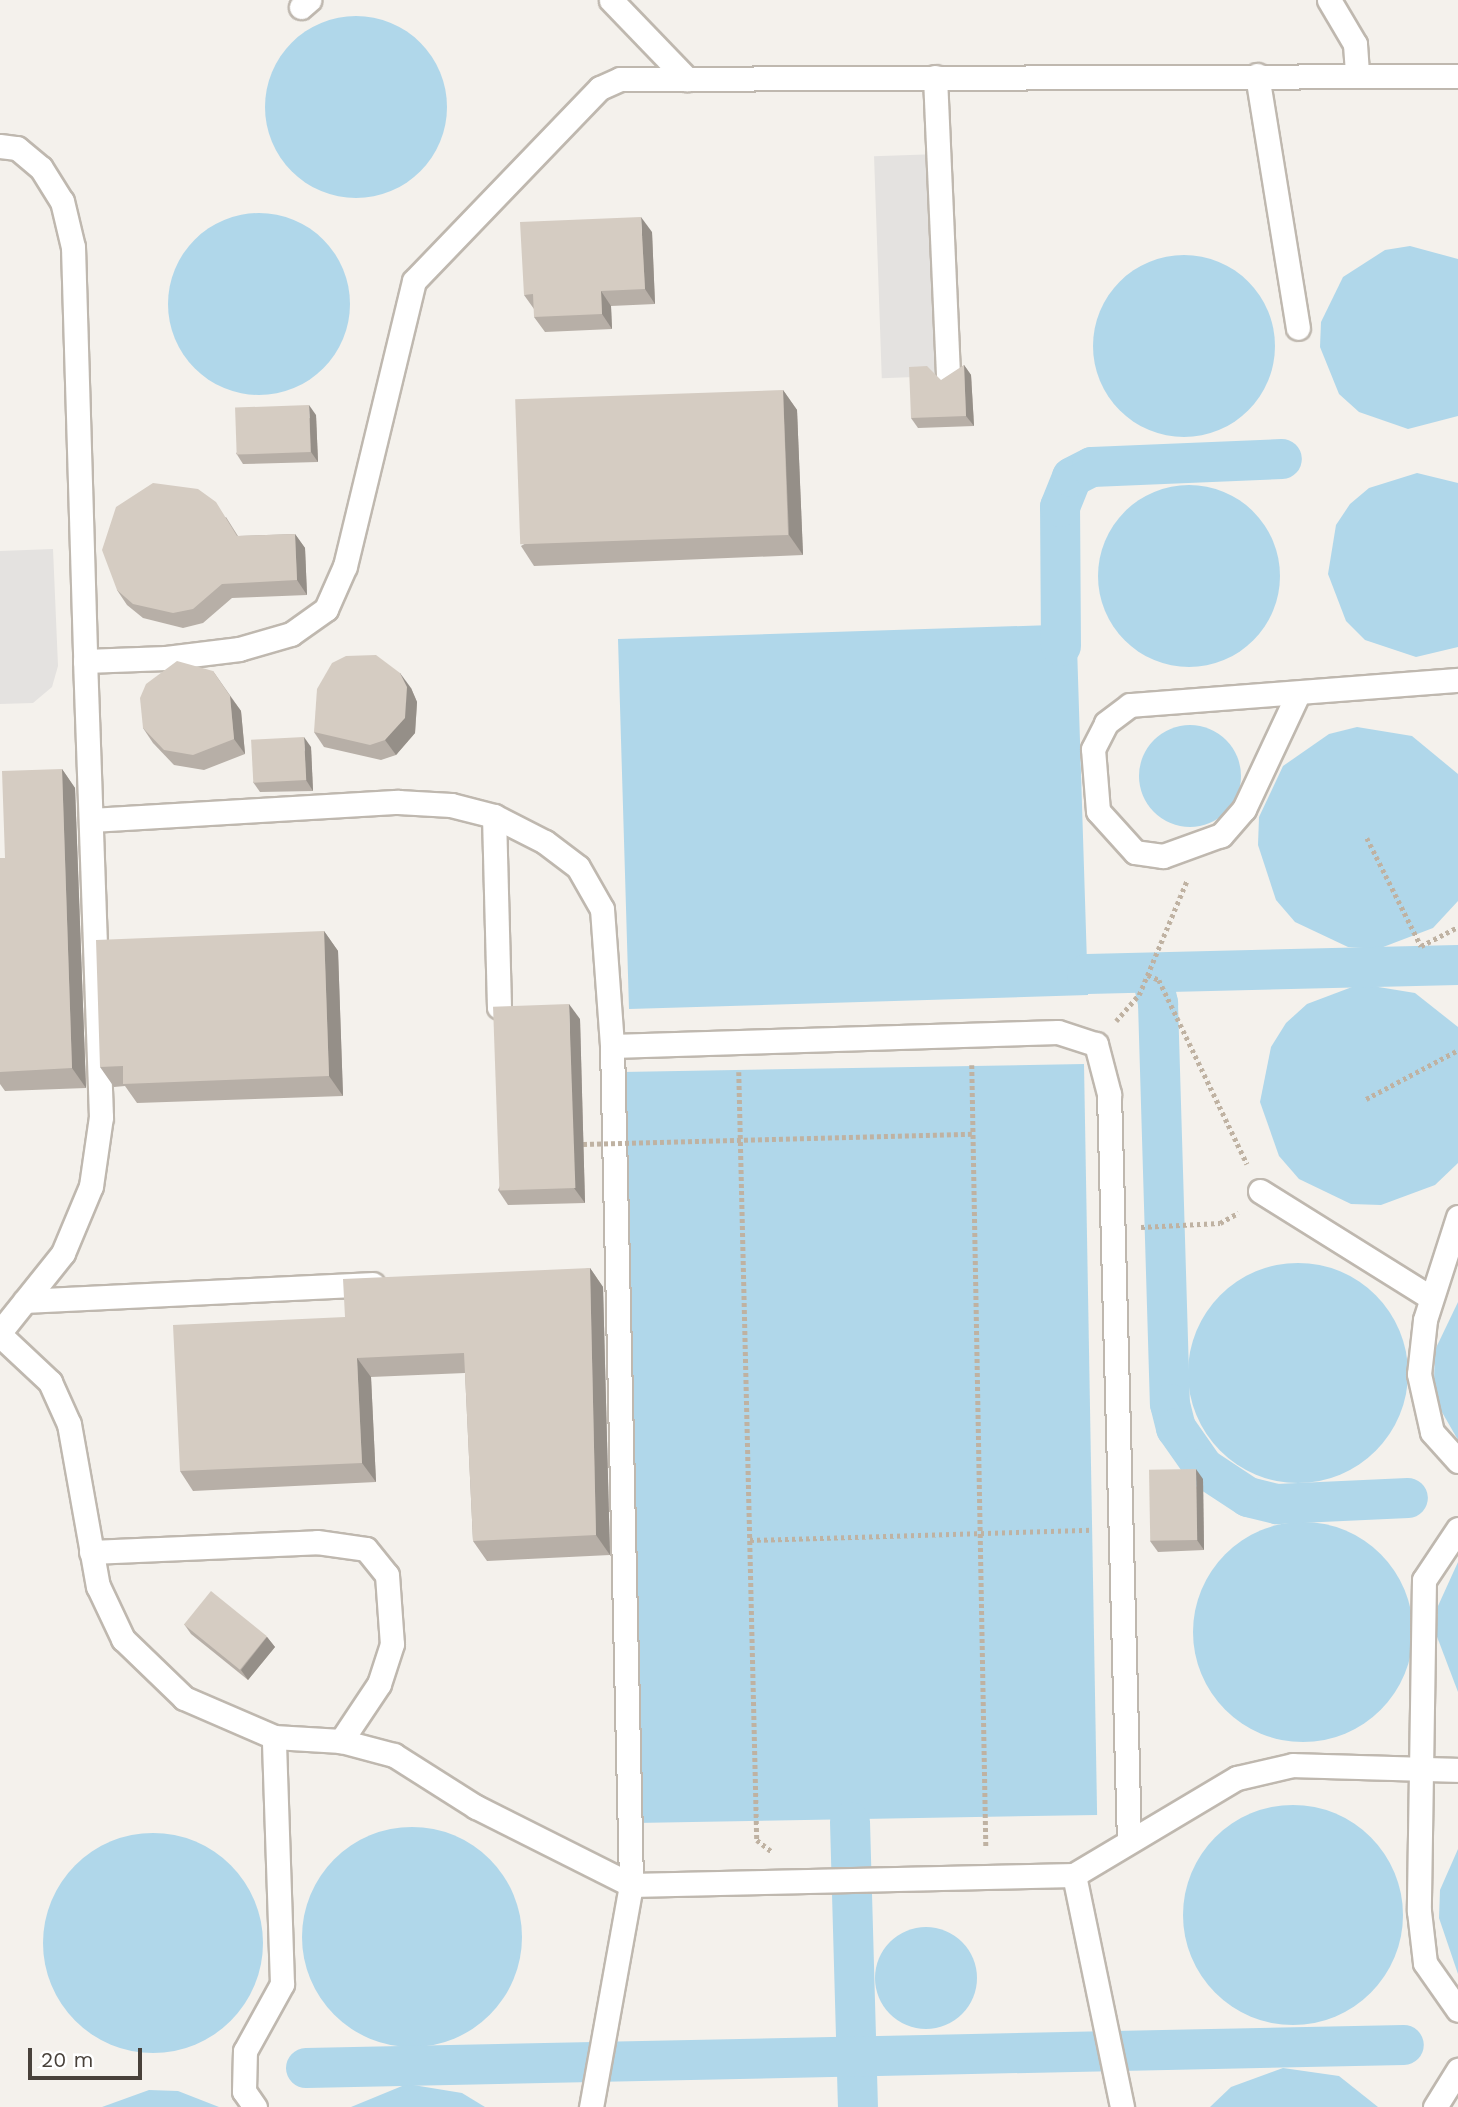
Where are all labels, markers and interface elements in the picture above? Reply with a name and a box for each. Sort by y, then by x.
scale bar [32,2034,145,2078]
text: 20 m [41,2047,93,2072]

